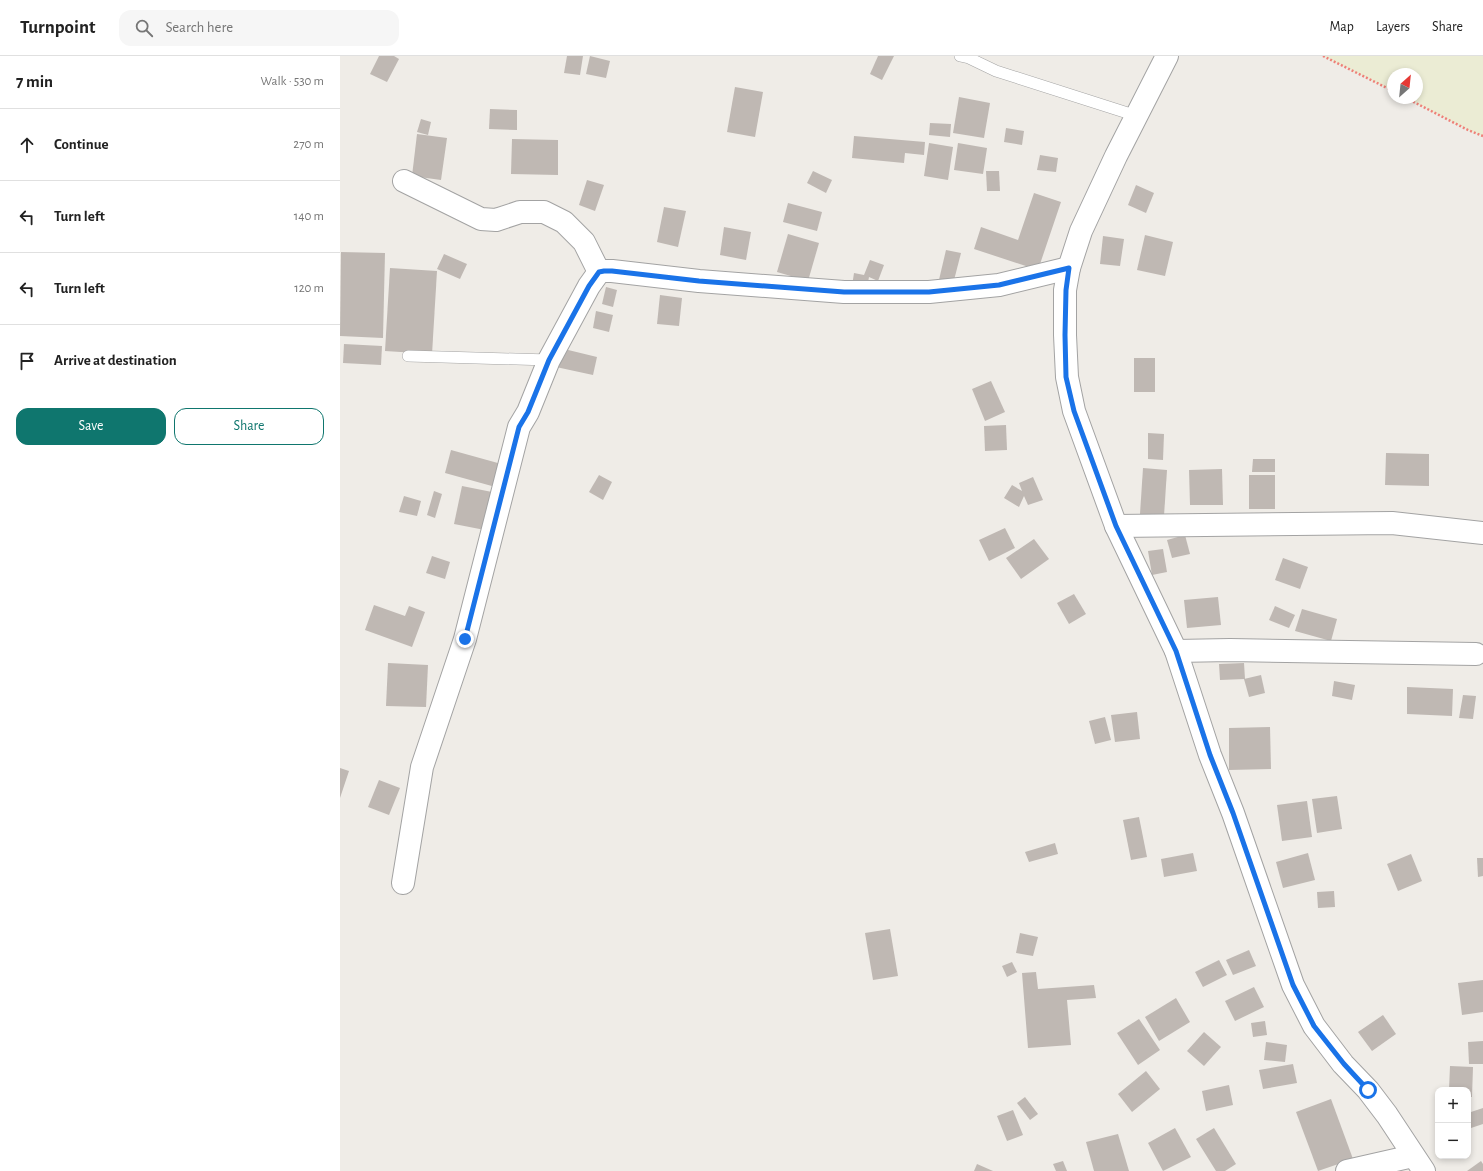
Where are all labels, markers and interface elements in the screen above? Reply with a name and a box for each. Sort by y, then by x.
search box [119,10,399,46]
icon: search [133,17,155,39]
text: Turnpoint [20,18,95,37]
text: Search here [165,20,233,35]
text: Map [1329,20,1354,34]
text: Layers [1376,20,1410,34]
text: Share [1432,20,1463,34]
north arrow [1387,68,1423,104]
text: 7 min [16,73,53,90]
text: Walk · 530 m [260,75,324,88]
icon: ahead [16,134,38,156]
text: Continue [54,137,109,152]
text: 270 m [293,138,324,151]
icon: left [16,206,38,228]
text: Turn left [54,209,105,224]
text: 140 m [294,210,324,223]
icon: left [16,278,38,300]
text: Turn left [54,281,105,296]
text: 120 m [294,282,324,295]
icon: arrive [16,350,38,372]
text: Arrive at destination [54,353,177,368]
button: Save [16,408,166,445]
button: Share [174,408,324,445]
route end [456,630,474,648]
route start [1359,1081,1377,1099]
map controls [1435,1087,1471,1159]
button: + [1435,1087,1471,1123]
button: − [1435,1123,1471,1159]

